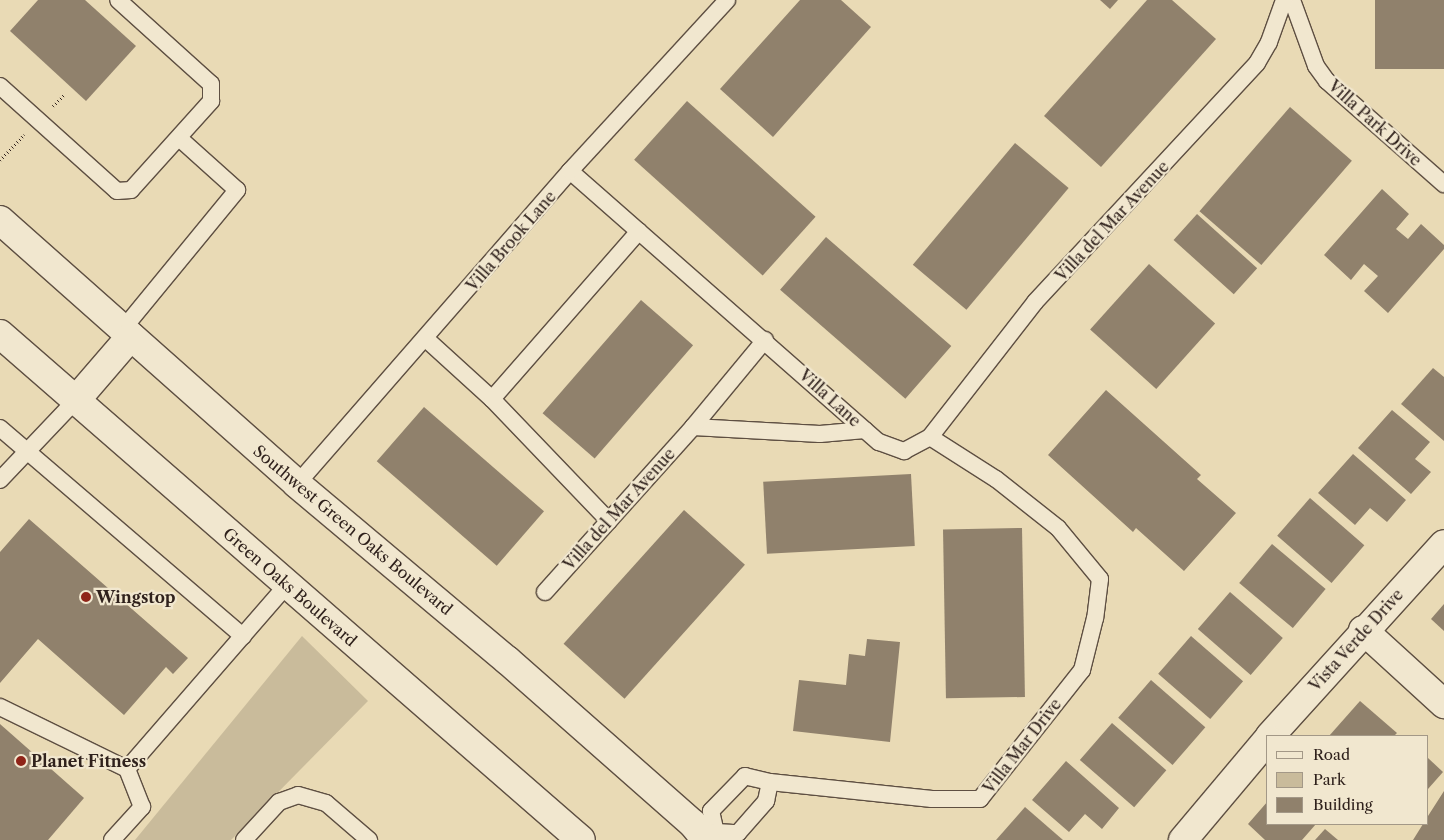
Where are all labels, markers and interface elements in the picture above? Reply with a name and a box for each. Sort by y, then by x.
street label: Villa Park Drive [1324,76,1426,170]
street label: Villa del Mar Avenue [1051,156,1173,286]
street label: Villa Brook Lane [462,187,560,295]
street label: Villa Lane [795,365,865,431]
street label: Southwest Green Oaks Boulevard [250,441,456,619]
street label: Villa del Mar Avenue [559,444,679,574]
street label: Green Oaks Boulevard [219,524,361,650]
street label: Vista Verde Drive [1305,585,1407,695]
place label: Wingstop [96,587,176,607]
marker: Wingstop [80,591,92,603]
street label: Villa Mar Drive [979,695,1065,797]
legend [1266,735,1429,825]
text: Road [1313,745,1350,764]
place label: Planet Fitness [31,751,146,771]
marker: Planet Fitness [15,755,27,767]
text: Park [1313,770,1346,789]
text: Building [1313,795,1373,814]

